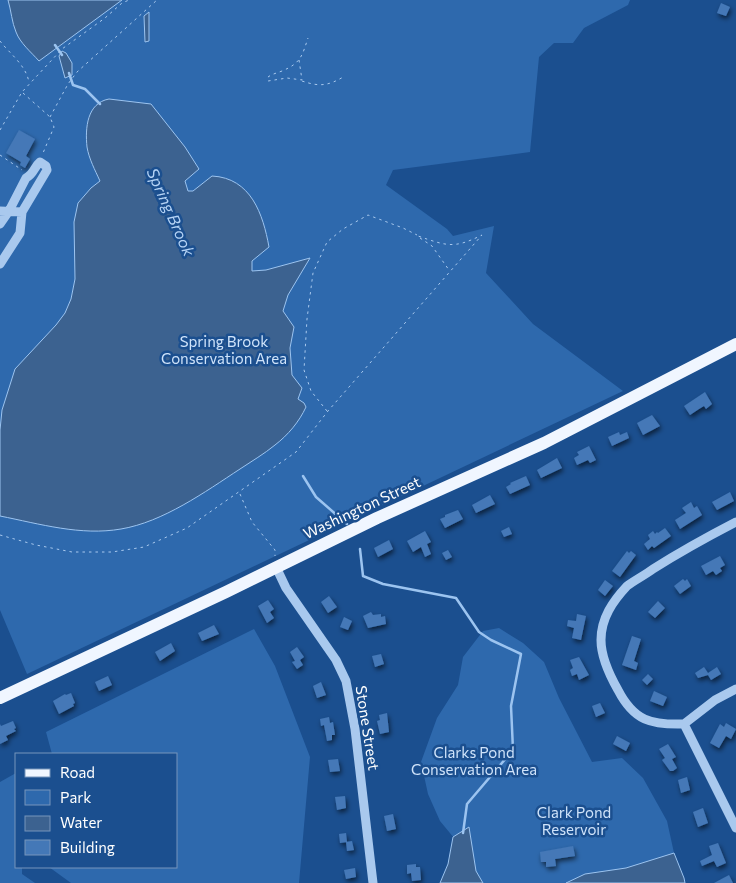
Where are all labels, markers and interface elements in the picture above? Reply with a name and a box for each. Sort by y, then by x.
water label: Spring Brook [144,165,199,259]
park label: Spring Brook Conservation Area [161,332,287,367]
street label: Washington Street [300,472,423,542]
street label: Stone Street [352,684,384,771]
park label: Clarks Pond Conservation Area [411,743,537,778]
legend [15,753,178,868]
text: Road [60,763,95,781]
text: Park [60,788,91,806]
park label: Clark Pond Reservoir [537,803,611,838]
text: Water [60,813,102,831]
text: Building [60,838,115,856]

